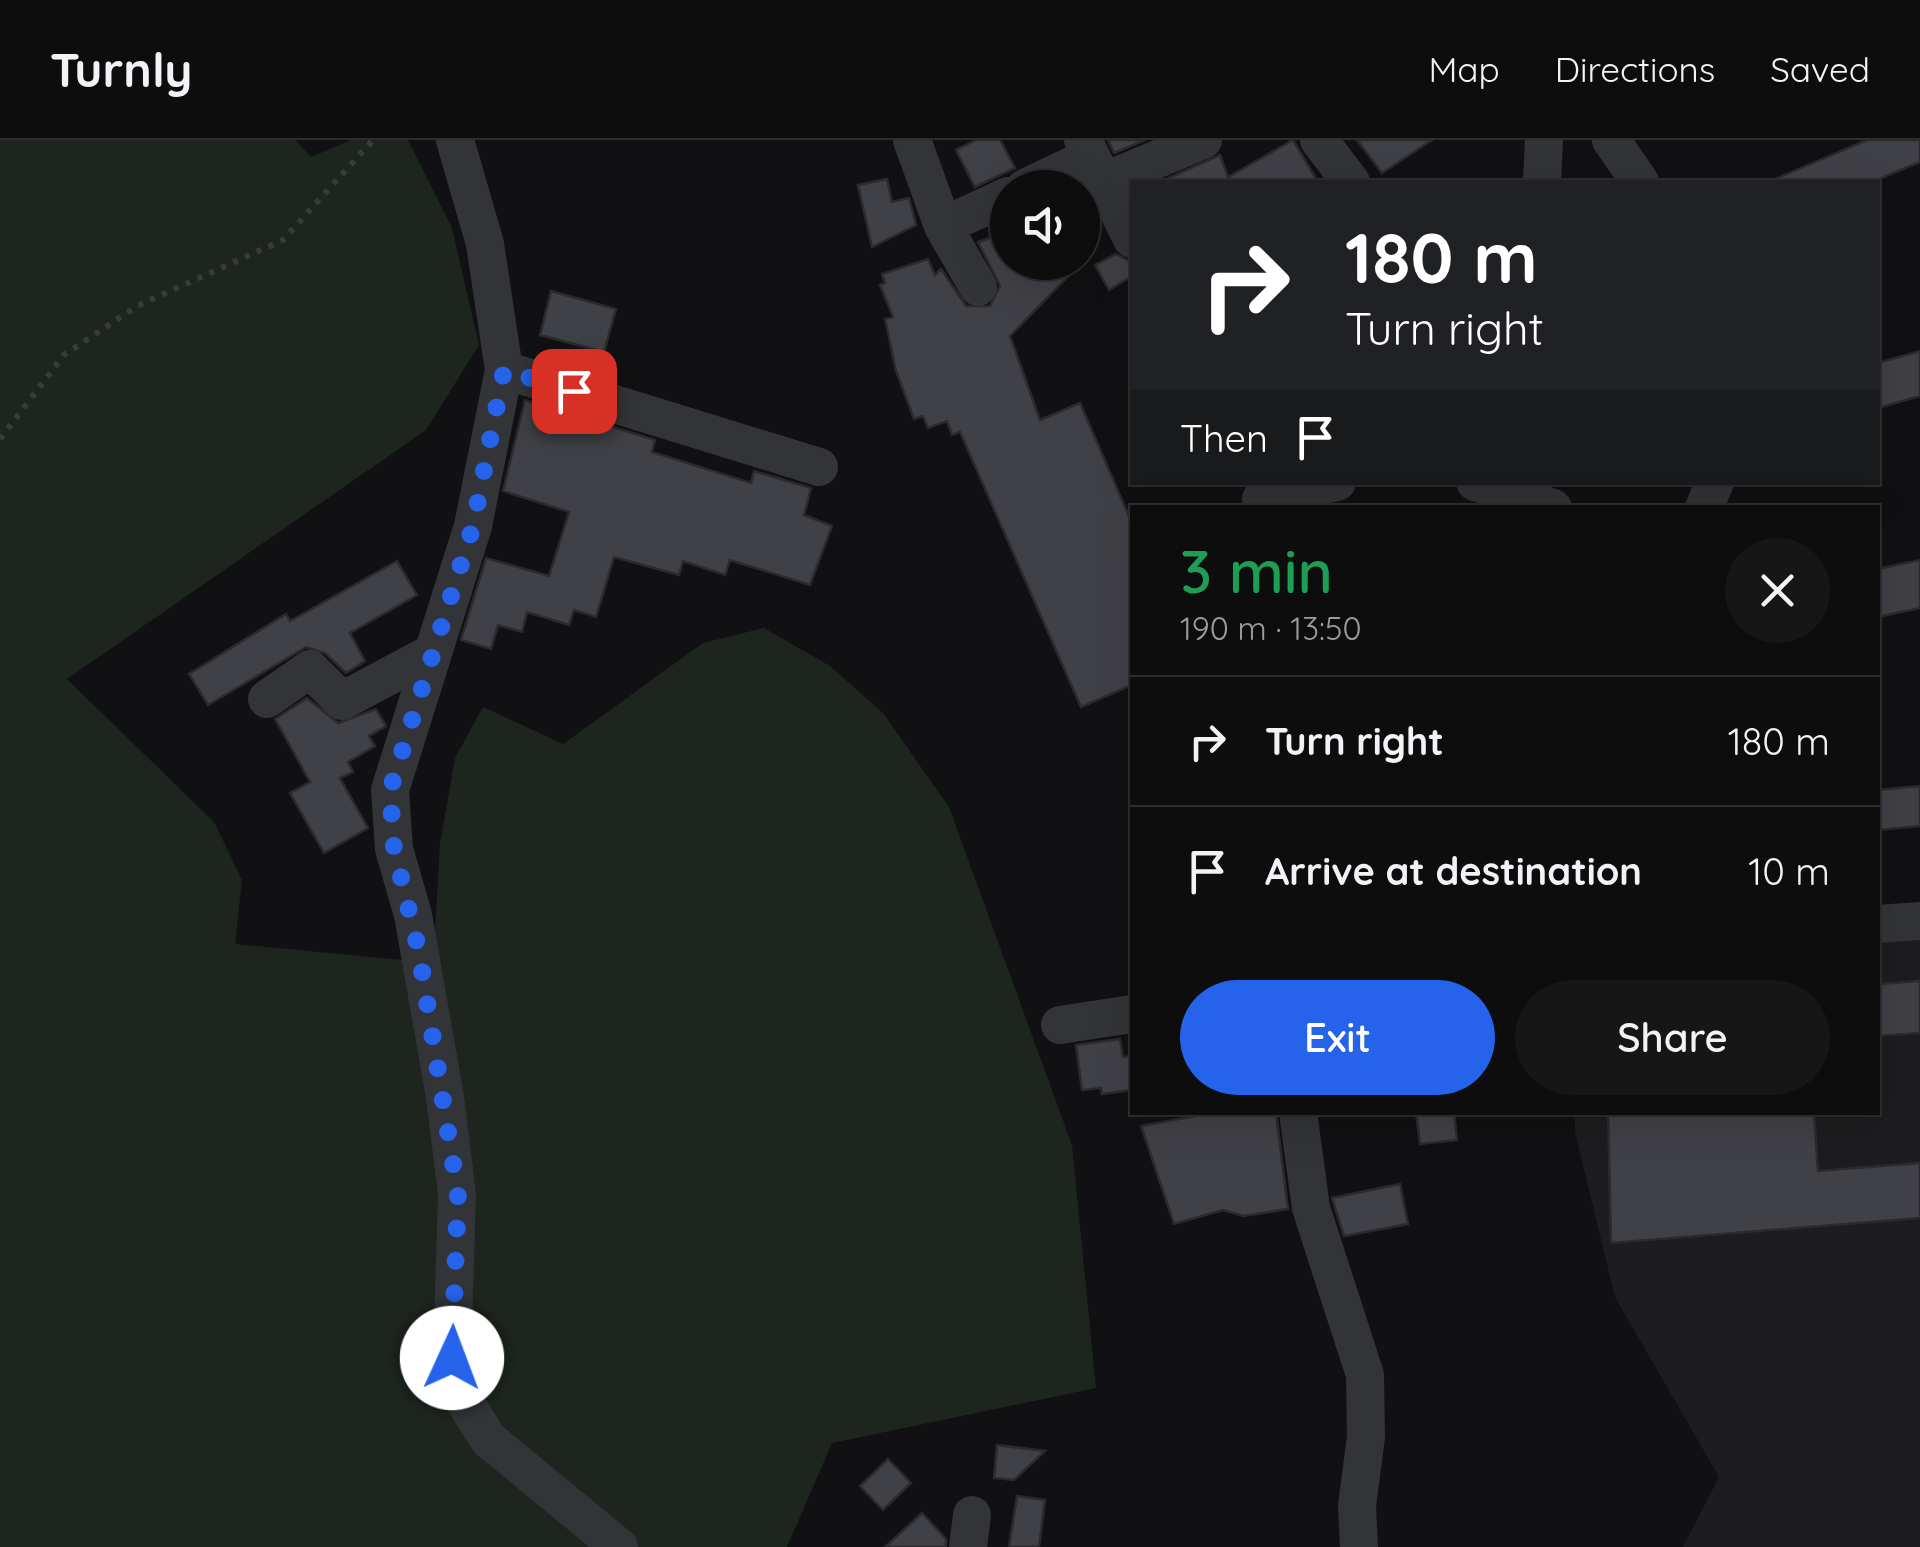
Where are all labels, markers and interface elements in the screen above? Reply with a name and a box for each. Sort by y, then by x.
text: Turnly [50,39,192,99]
text: Map [1428,47,1500,91]
text: Directions [1555,47,1715,91]
text: Saved [1770,47,1870,91]
map controls [990,170,1100,280]
button: sound [990,170,1100,280]
text: 180 m [1345,213,1538,301]
icon: right [1180,220,1310,350]
text: Turn right [1345,300,1544,356]
pin [532,349,617,434]
icon: arrive [547,364,602,419]
icon: arrive [1288,410,1343,465]
text: Then [1180,414,1268,462]
text: 3 min [1180,533,1333,608]
button: close [1725,538,1830,643]
text: 190 m · 13:50 [1180,608,1361,648]
icon: right [1180,714,1235,769]
text: Turn right [1265,717,1444,765]
text: 180 m [1728,717,1830,765]
icon: arrive [1180,844,1235,899]
text: Arrive at destination [1265,847,1642,895]
text: 10 m [1748,847,1830,895]
button: Exit [1180,980,1495,1095]
button: Share [1515,980,1830,1095]
position arrow [400,1306,504,1410]

